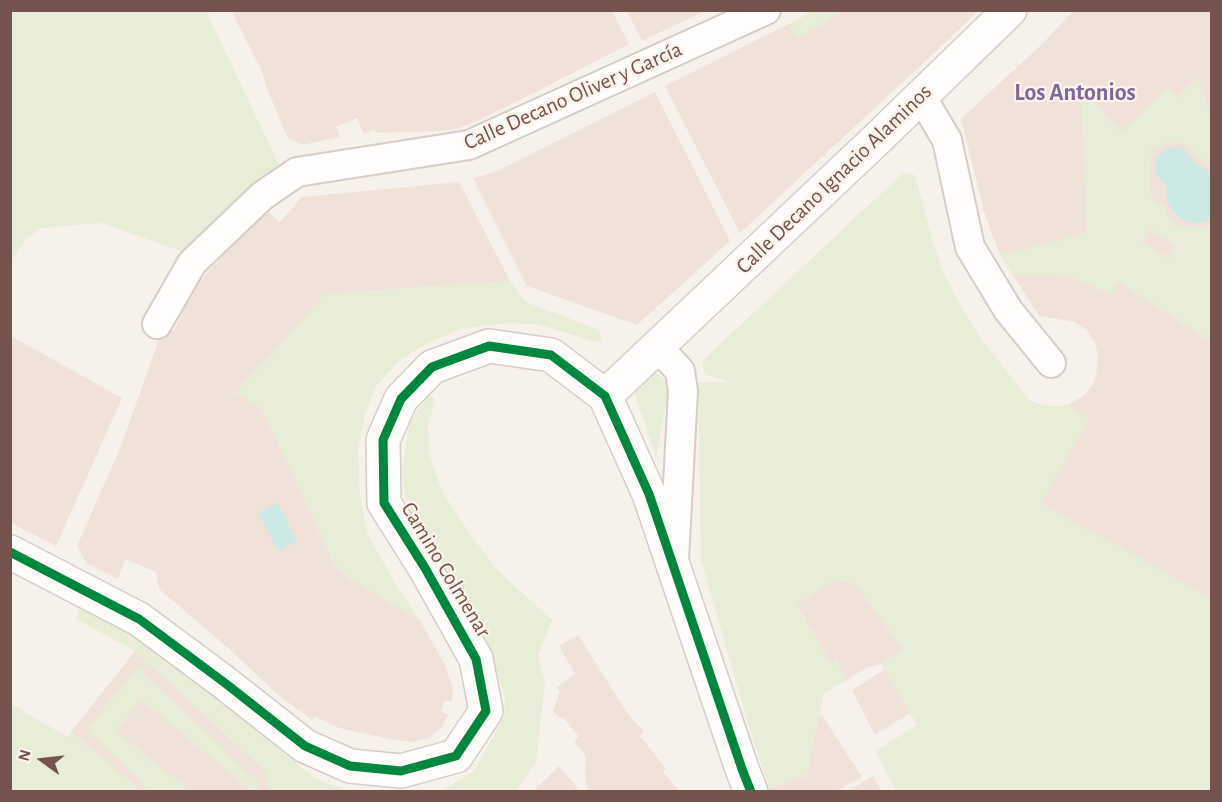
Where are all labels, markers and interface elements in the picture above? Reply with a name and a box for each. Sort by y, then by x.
street label: Calle Decano Oliver y García [460,36,686,156]
street label: Calle Decano Ignacio Alaminos [731,79,937,279]
district label: Los Antonios [1014,79,1136,107]
street label: Camino Colmenar [395,497,497,643]
north arrow [12,730,72,790]
text: N [15,748,34,763]

